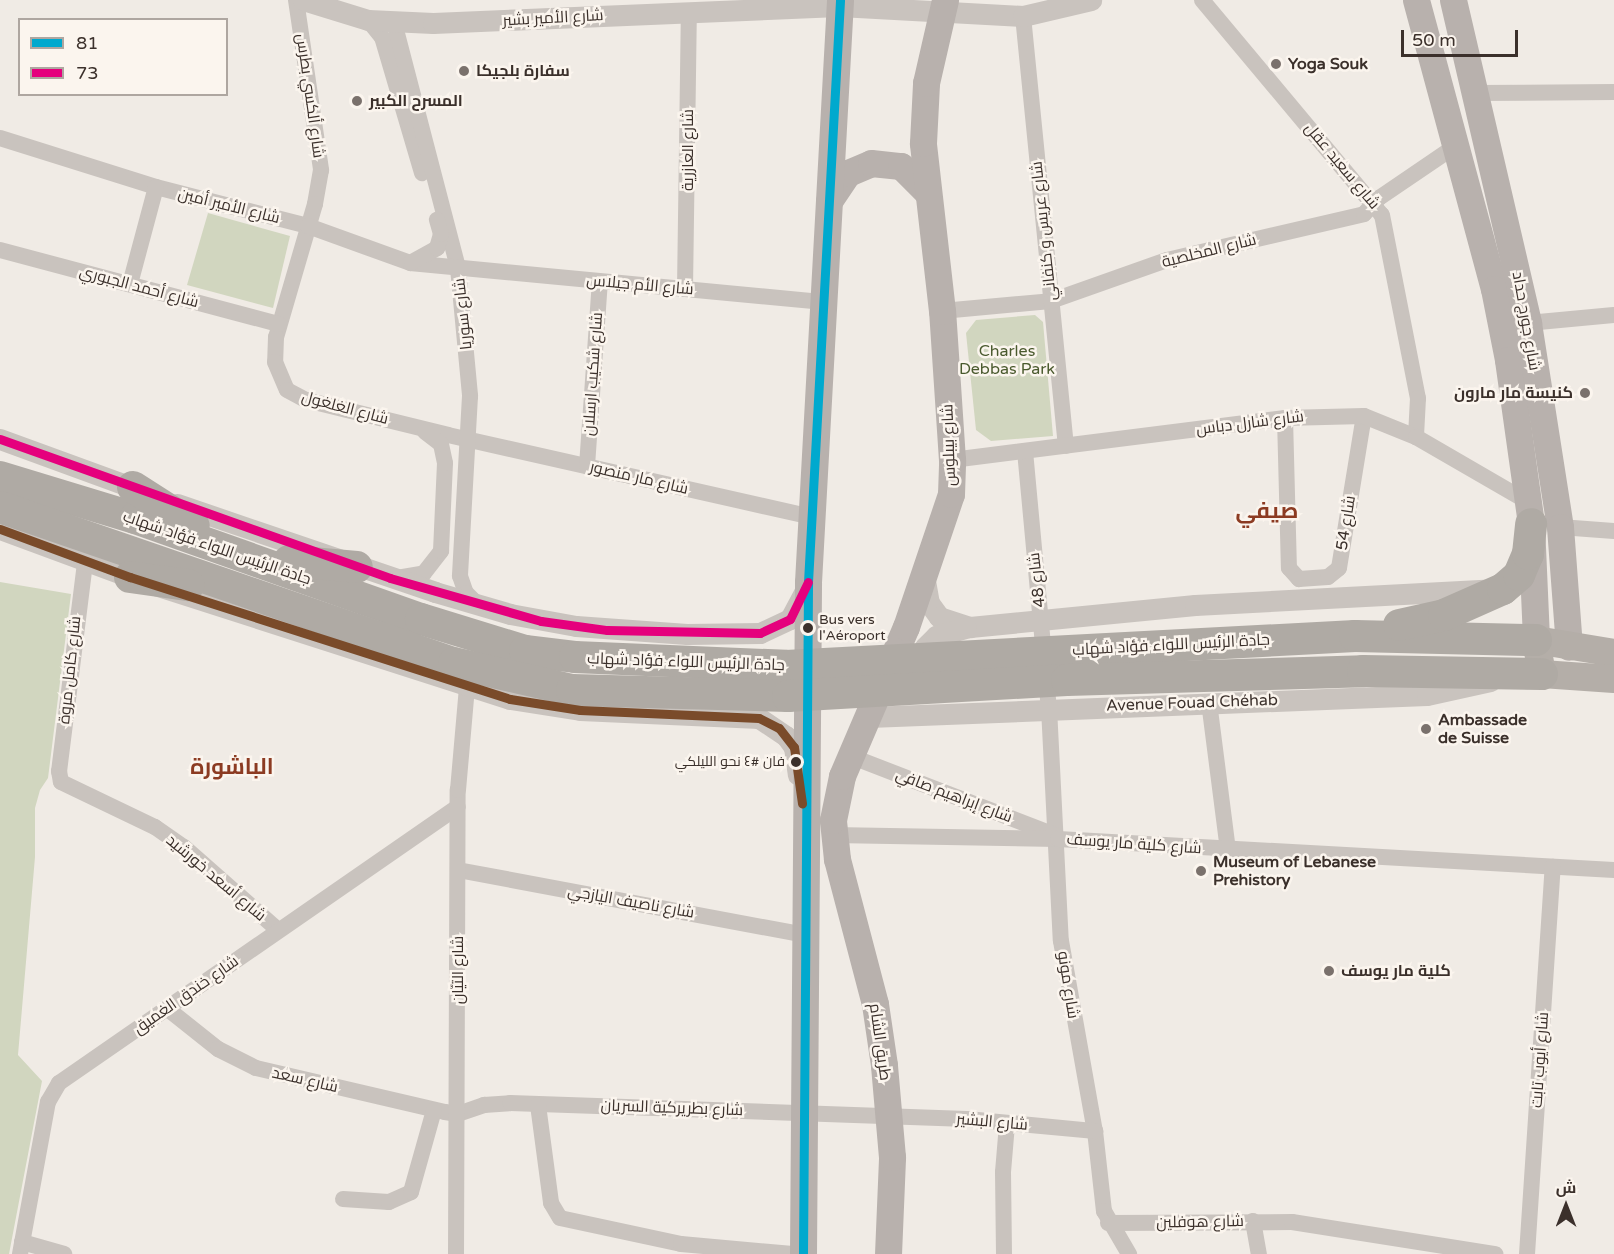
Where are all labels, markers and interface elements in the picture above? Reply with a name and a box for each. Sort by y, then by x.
street label: شارع الأمير بشير [502,6,604,30]
legend [18,18,228,96]
scale bar [1404,18,1521,56]
text: 50 m [1412,29,1456,51]
text: 81 [76,32,99,54]
street label: شارع ألكسي بطرس [292,33,328,159]
place label: Yoga Souk [1288,54,1368,74]
marker: Yoga Souk [1269,57,1283,71]
place label: سفارة بلجيكا [476,61,570,81]
text: 73 [76,62,99,84]
marker: سفارة بلجيكا [457,64,471,78]
place label: المسرح الكبير [369,91,463,111]
marker: المسرح الكبير [350,94,364,108]
street label: شارع العازرية [678,109,698,191]
street label: شارع سعيد عقل [1300,119,1384,213]
street label: شارع عريس و كنفاني [1027,160,1061,302]
street label: شارع الأمير أمين [176,184,282,228]
street label: شارع المخلصية [1160,230,1258,272]
street label: شارع أحمد الجبوري [77,262,201,312]
street label: شارع جورج حداد [1508,270,1544,372]
street label: شارع الأم جيلاس [586,271,694,299]
street label: شارع سوريا [450,277,476,351]
street label: شارع شكيب ارسلان [579,311,607,437]
park label: Charles Debbas Park [959,341,1055,379]
place label: كنيسة مار مارون [1454,383,1573,403]
marker: كنيسة مار مارون [1578,386,1592,400]
street label: شارع الغلغول [300,387,390,429]
street label: شارع بيبلوس [938,404,960,486]
street label: شارع شارل دباس [1195,407,1305,439]
street label: شارع مار منصور [588,457,690,499]
street label: شارع 54 [1332,494,1360,552]
district label: صيفي [1236,499,1298,525]
street label: جادة الرئيس اللواء فؤاد شهاب [120,507,314,589]
street label: شارع 48 [1025,552,1049,608]
place label: Bus vers l'Aéroport [819,612,886,644]
street label: شارع كامل مروة [55,615,85,725]
marker: Bus vers l'Aéroport [802,622,814,634]
street label: جادة الرئيس اللواء فؤاد شهاب [1072,630,1270,660]
street label: جادة الرئيس اللواء فؤاد شهاب [587,649,785,675]
street label: Avenue Fouad Chéhab [1106,690,1278,716]
place label: Ambassade de Suisse [1438,710,1527,748]
marker: Ambassade de Suisse [1419,722,1433,736]
place label: فان #٤ نحو الليلكي [675,754,785,770]
district label: الباشورة [190,755,274,781]
marker: فان #٤ نحو الليلكي [790,756,802,768]
street label: شارع إبراهيم صافي [893,765,1015,827]
street label: شارع كلية مار يوسف [1066,830,1202,858]
street label: شارع أسعد خورشيد [162,831,270,925]
place label: Museum of Lebanese Prehistory [1213,852,1376,890]
marker: Museum of Lebanese Prehistory [1194,864,1208,878]
street label: شارع ناصيف اليازجي [566,881,696,923]
street label: شارع التيّان [448,936,468,1004]
street label: شارع مونو [1053,950,1083,1020]
street label: شارع خندق الغميق [130,952,242,1038]
place label: كلية مار يوسف [1341,961,1451,981]
marker: كلية مار يوسف [1322,964,1336,978]
street label: طريق الشام [865,1002,895,1082]
street label: شارع أيوب تابت [1527,1011,1553,1109]
street label: شارع سعد [270,1063,340,1097]
street label: شارع بطريركية السريان [600,1096,744,1120]
street label: شارع البشير [955,1109,1029,1135]
north arrow [1536,1176,1596,1236]
text: ش [1556,1178,1576,1198]
street label: شارع هوفلين [1156,1212,1244,1232]

